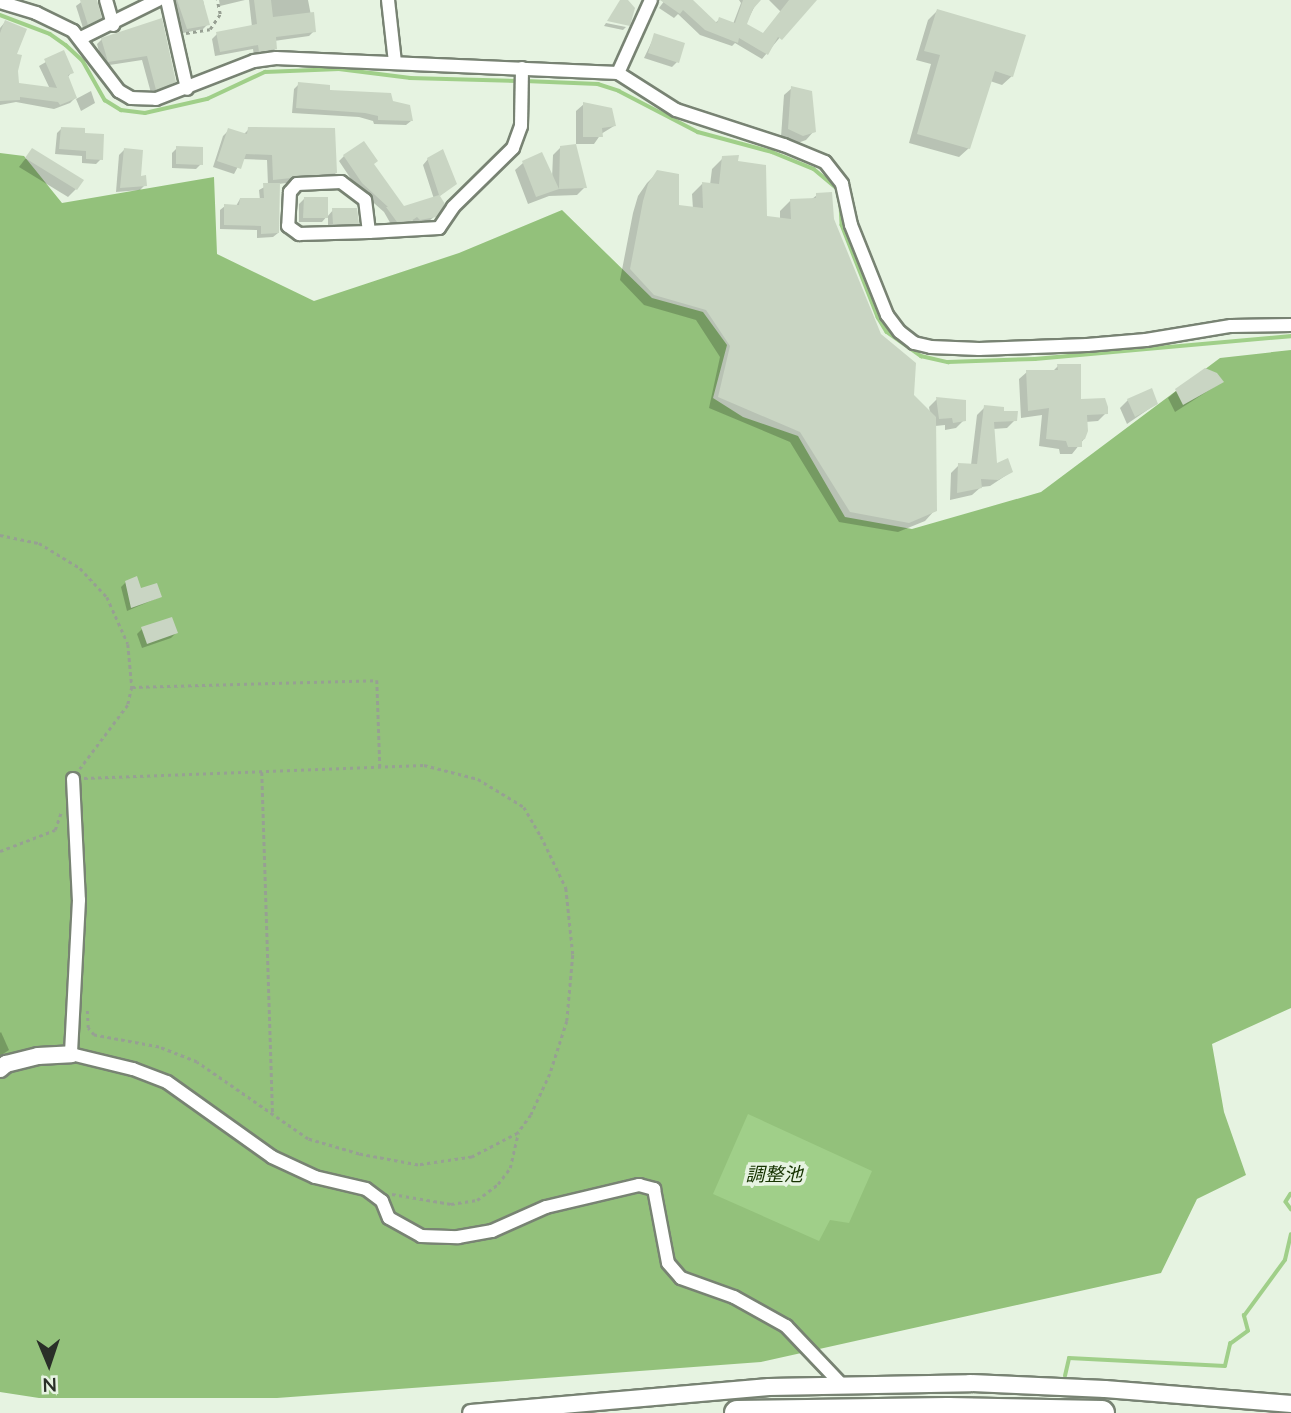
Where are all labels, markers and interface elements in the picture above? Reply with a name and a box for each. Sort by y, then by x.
water label: 調整池 [746,1163,802,1185]
north arrow [14,1329,84,1399]
text: N [42,1374,57,1397]

